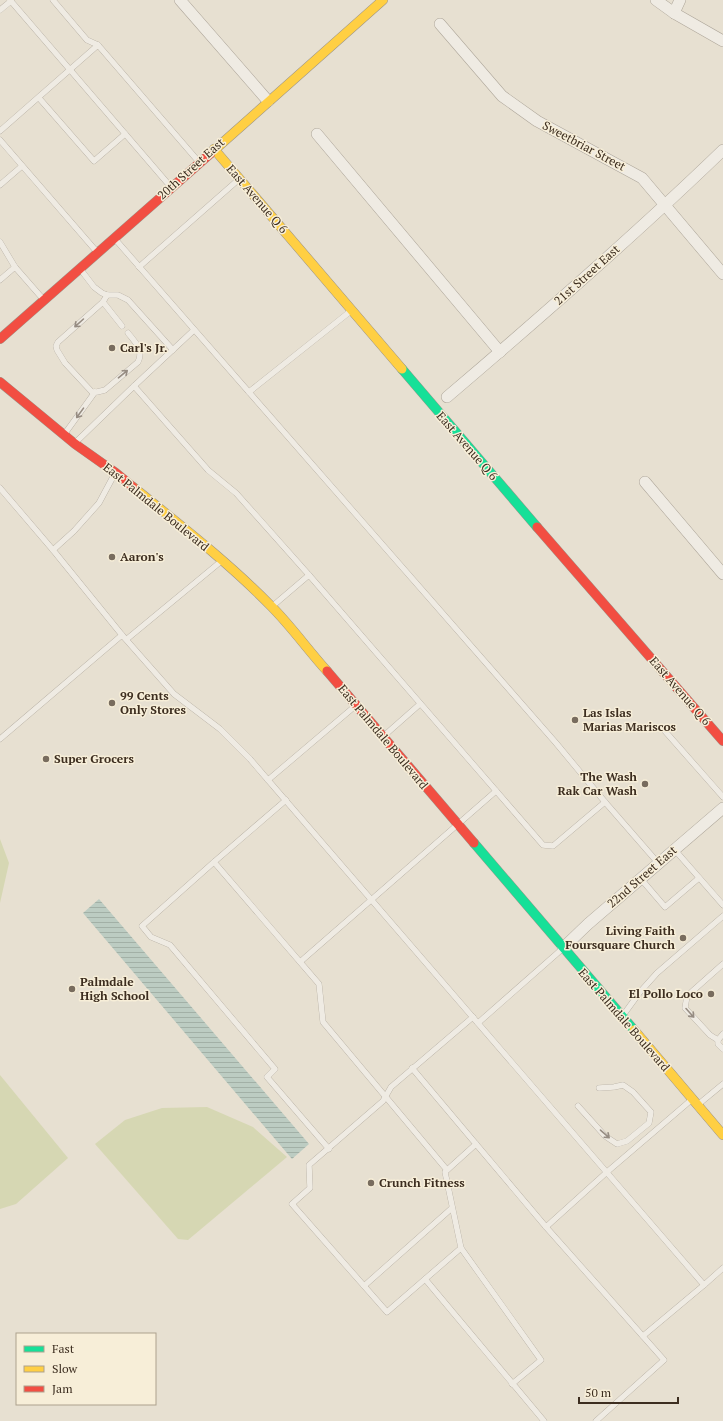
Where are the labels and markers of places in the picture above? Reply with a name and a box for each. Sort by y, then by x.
place label: Carl's Jr. [120,340,168,355]
marker: Carl's Jr. [107,343,117,353]
place label: Aaron's [120,549,164,564]
marker: Aaron's [107,552,117,562]
place label: 99 Cents Only Stores [120,688,187,717]
marker: 99 Cents Only Stores [107,698,117,708]
place label: Las Islas Marias Mariscos [583,705,677,734]
marker: Las Islas Marias Mariscos [570,715,580,725]
place label: Super Grocers [54,751,134,766]
marker: Super Grocers [41,754,51,764]
place label: The Wash Rak Car Wash [557,769,637,798]
marker: The Wash Rak Car Wash [640,779,650,789]
place label: Living Faith Foursquare Church [565,923,675,952]
marker: Living Faith Foursquare Church [678,933,688,943]
place label: Palmdale High School [80,974,149,1003]
marker: Palmdale High School [67,984,77,994]
place label: El Pollo Loco [629,986,703,1001]
marker: El Pollo Loco [706,989,716,999]
place label: Crunch Fitness [379,1175,465,1190]
marker: Crunch Fitness [366,1178,376,1188]

